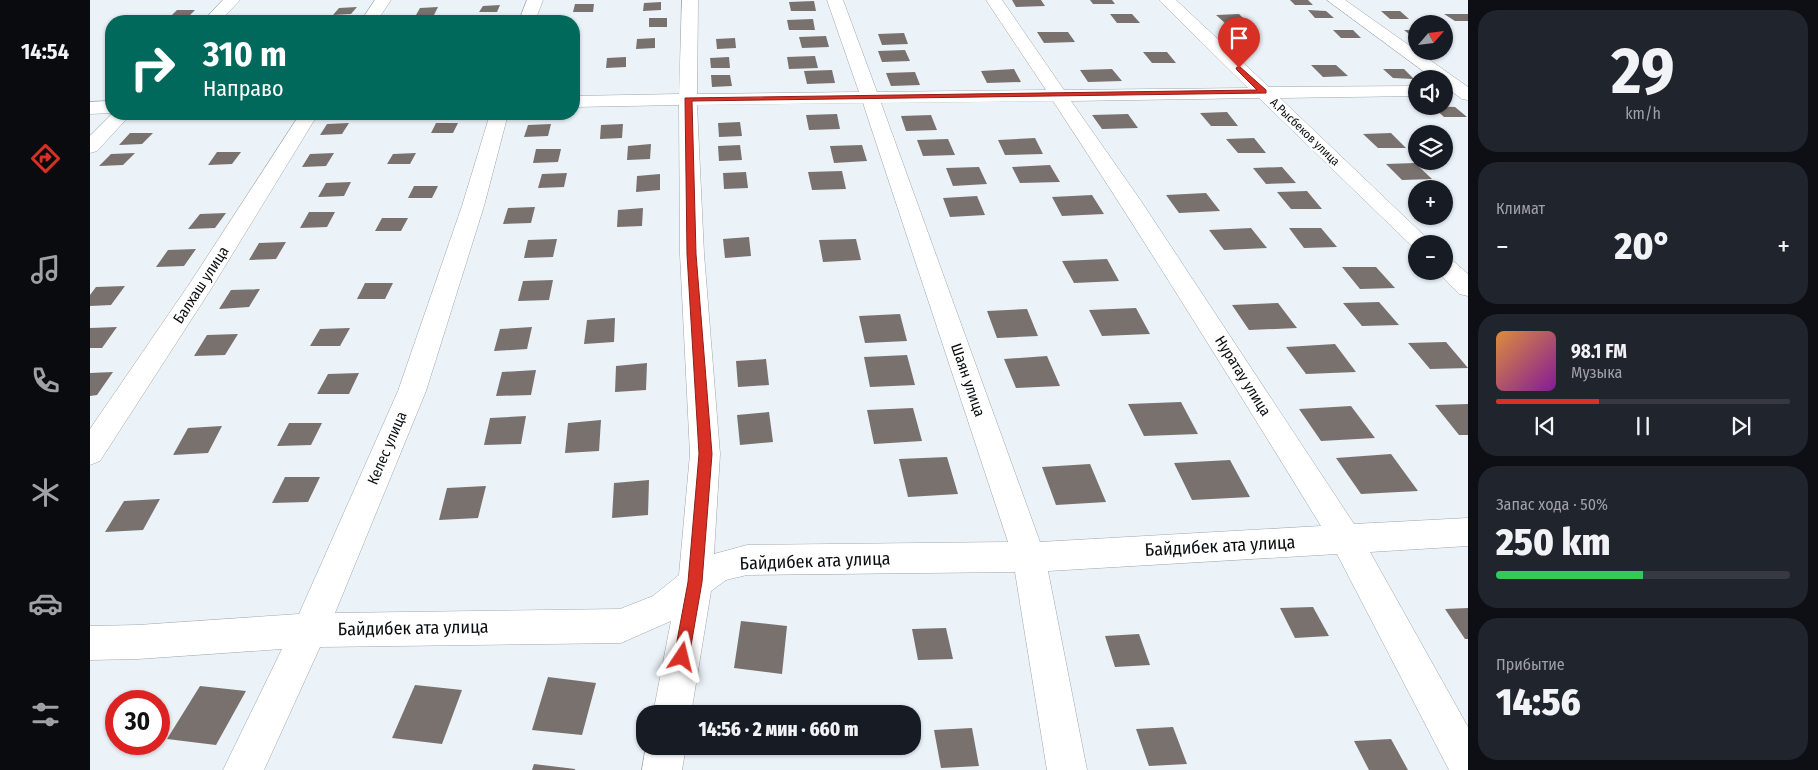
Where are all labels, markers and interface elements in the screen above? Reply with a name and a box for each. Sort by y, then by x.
north arrow [1408,15,1452,60]
map controls [1408,15,1453,280]
pin [1218,17,1260,68]
icon: arrive [1225,24,1253,52]
text: 29 [1611,32,1675,110]
text: 310 m [203,33,287,75]
icon: right [120,35,185,100]
text: 14:54 [21,38,69,65]
button: sound [1408,70,1453,115]
text: Направо [203,75,284,102]
street label: А.Рысбеков улица [1267,95,1343,169]
text: km/h [1625,104,1661,123]
button: layers [1408,125,1453,170]
icon: directions [28,141,63,176]
button: + [1408,180,1453,225]
text: Климат [1496,199,1545,218]
text: 20° [1615,223,1671,269]
text: − [1496,230,1509,263]
text: + [1777,230,1790,263]
button: − [1408,235,1453,280]
street label: Балхаш улица [169,243,233,327]
icon: music [28,252,63,287]
street label: Нуратау улица [1211,333,1275,419]
text: 98.1 FM [1571,340,1627,363]
street label: Шаян улица [947,341,989,419]
icon: phone [28,363,63,398]
text: Музыка [1571,363,1622,382]
street label: Келес улица [364,409,410,487]
icon: previous [1531,412,1559,440]
icon: pause [1629,412,1657,440]
icon: next [1727,412,1755,440]
icon: climate [28,475,63,510]
text: Запас хода · 50% [1496,495,1608,514]
text: 250 km [1496,519,1610,565]
street label: Байдибек ата улица [1144,531,1296,561]
street label: Байдибек ата улица [739,547,891,575]
icon: car [28,586,63,621]
street label: Байдибек ата улица [337,616,489,640]
position arrow [655,630,707,682]
text: Прибытие [1496,655,1565,674]
text: 14:56 [1496,679,1581,725]
speed limit sign: 30 [105,690,170,755]
icon: filters [28,697,63,732]
text: 14:56 · 2 мин · 660 m [699,718,858,741]

